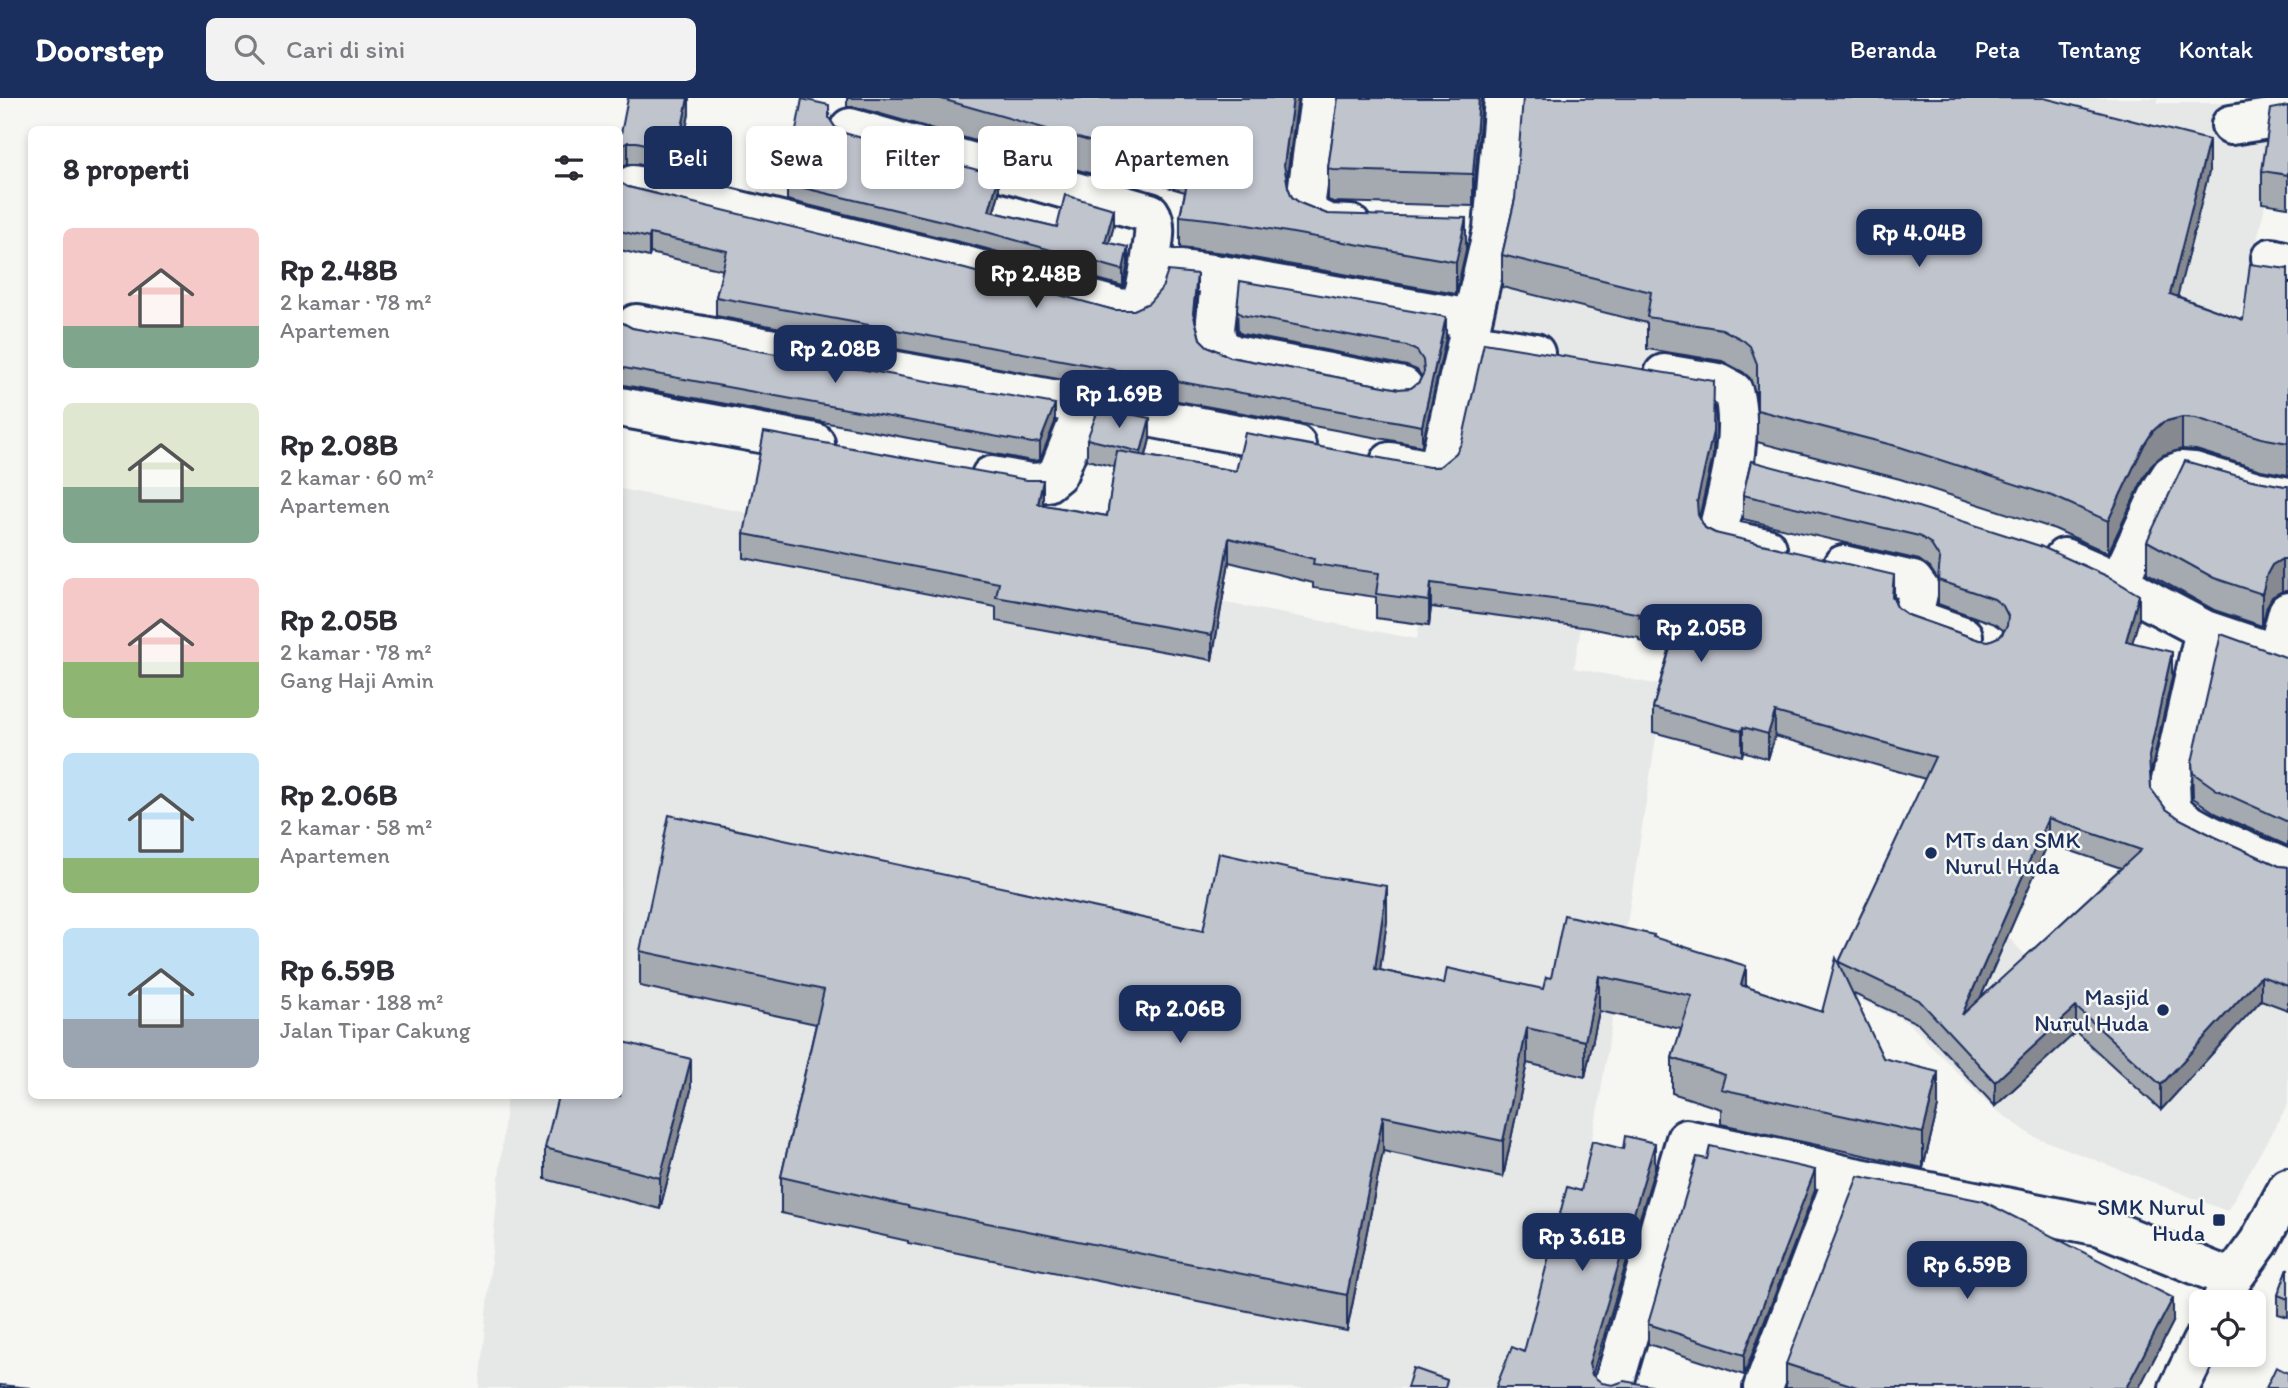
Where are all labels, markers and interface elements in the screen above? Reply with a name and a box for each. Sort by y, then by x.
search box [206,18,696,81]
text: Doorstep [35,30,164,69]
icon: search [230,30,268,68]
text: Cari di sini [286,33,405,65]
text: Beranda [1850,35,1937,64]
text: Peta [1975,35,2020,64]
text: Tentang [2058,35,2141,64]
text: Kontak [2179,35,2253,64]
chip: Beli [644,126,732,189]
chip: Sewa [746,126,847,189]
chip: Filter [861,126,964,189]
chip: Baru [978,126,1077,189]
chip: Apartemen [1091,126,1253,189]
icon: filters [550,149,588,187]
text: 8 properti [63,150,190,187]
pin: Rp 4.04B [1847,209,1991,269]
text: Rp 4.04B [1872,218,1966,246]
pin: Rp 2.48B [964,250,1108,310]
text: Rp 2.48B [280,251,398,288]
icon: home [119,256,203,340]
text: Rp 2.48B [991,259,1081,287]
text: 2 kamar · 78 m² [280,288,432,316]
text: Apartemen [280,316,390,344]
pin: Rp 2.08B [763,326,907,385]
text: Rp 2.08B [790,334,880,362]
pin: Rp 1.69B [1047,370,1191,430]
text: Rp 1.69B [1076,379,1162,407]
text: Rp 2.08B [280,426,398,463]
icon: home [119,431,203,515]
text: 2 kamar · 60 m² [280,463,434,491]
text: Apartemen [280,491,390,519]
text: Rp 2.05B [280,601,398,638]
pin: Rp 2.05B [1629,604,1773,664]
icon: home [119,606,203,690]
text: Rp 2.05B [1656,613,1746,641]
text: 2 kamar · 78 m² [280,638,432,666]
text: Gang Haji Amin [280,666,434,694]
text: Rp 2.06B [280,776,398,813]
icon: home [119,781,203,865]
text: 2 kamar · 58 m² [280,813,432,841]
place label: MTs dan SMK Nurul Huda [1945,826,2080,880]
text: Apartemen [280,841,390,869]
marker: MTs dan SMK Nurul Huda [1923,845,1939,861]
text: Rp 6.59B [280,951,395,988]
icon: home [119,956,203,1040]
place label: Masjid Nurul Huda [2034,983,2149,1037]
pin: Rp 2.06B [1108,986,1252,1045]
text: 5 kamar · 188 m² [280,988,444,1016]
text: Rp 2.06B [1135,994,1225,1022]
marker: Masjid Nurul Huda [2155,1002,2171,1018]
text: Jalan Tipar Cakung [280,1016,471,1044]
place label: SMK Nurul Huda [2097,1193,2205,1247]
marker: SMK Nurul Huda [2211,1212,2227,1228]
pin: Rp 3.61B [1510,1214,1654,1273]
text: Rp 3.61B [1538,1222,1626,1250]
pin: Rp 6.59B [1895,1242,2039,1301]
text: Rp 6.59B [1923,1250,2011,1278]
map controls [2189,1290,2266,1367]
button: locate [2189,1290,2266,1367]

